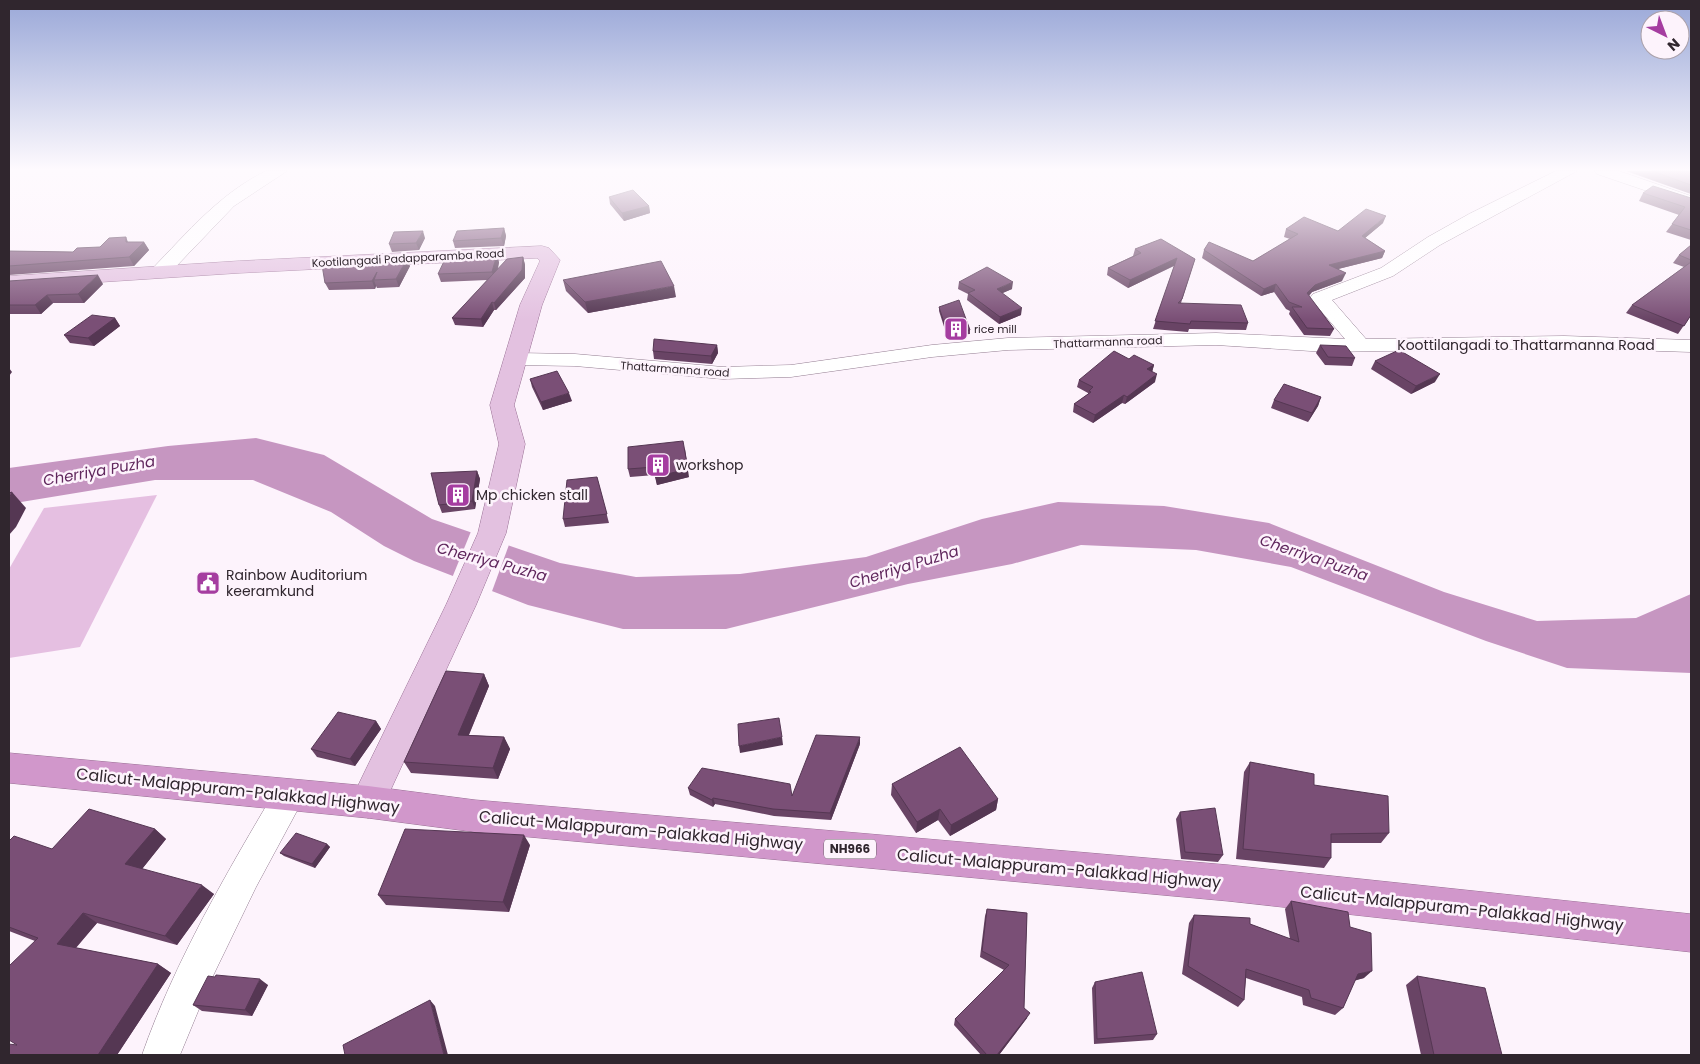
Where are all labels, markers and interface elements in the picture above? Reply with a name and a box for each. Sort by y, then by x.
north arrow [1640,10,1690,60]
text: N [1663,34,1684,56]
street label: Kootilangadi Padapparamba Road [311,245,505,271]
building icon: rice mill [943,316,969,342]
place label: rice mill [974,321,1017,337]
street label: Thattarmanna road [1053,332,1163,352]
street label: Koottilangadi to Thattarmanna Road [1397,335,1655,355]
street label: Thattarmanna road [620,357,730,381]
water label: Cherriya Puzha [41,450,157,491]
building icon: workshop [645,452,671,478]
place label: workshop [676,455,744,475]
building icon: Mp chicken stall [445,482,471,508]
place label: Mp chicken stall [476,485,588,505]
water label: Cherriya Puzha [1257,529,1371,586]
water label: Cherriya Puzha [435,537,550,586]
water label: Cherriya Puzha [847,540,961,593]
place label: Rainbow Auditorium keeramkund [226,565,367,601]
public building icon: Rainbow Auditorium keeramkund [195,570,221,596]
street label: Calicut-Malappuram-Palakkad Highway [75,762,401,819]
street label: Calicut-Malappuram-Palakkad Highway [478,805,804,856]
road number: NH966 [824,840,876,859]
street label: Calicut-Malappuram-Palakkad Highway [896,843,1222,894]
street label: Calicut-Malappuram-Palakkad Highway [1299,880,1625,937]

